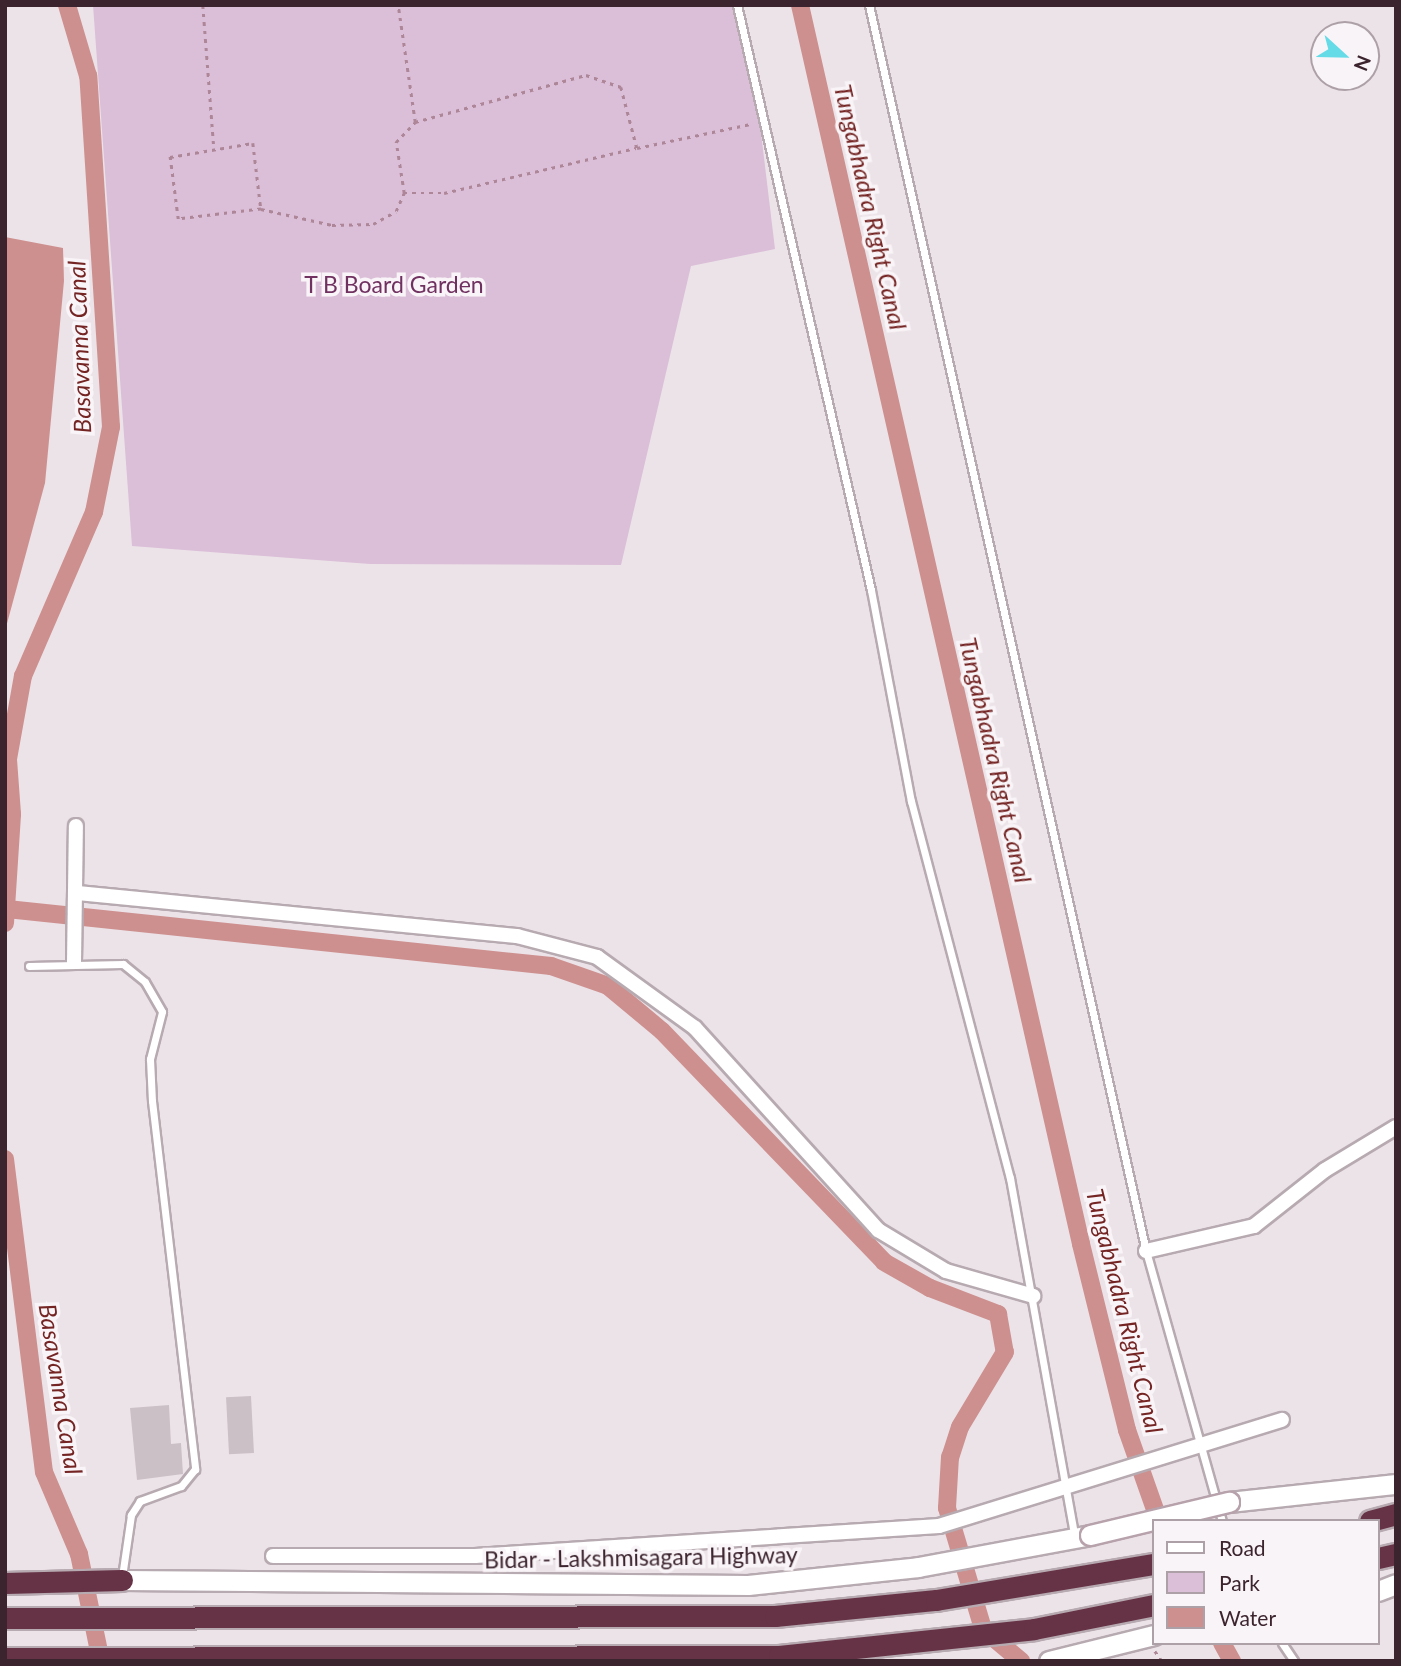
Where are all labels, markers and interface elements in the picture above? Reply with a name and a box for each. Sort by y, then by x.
north arrow [1310,21,1380,91]
text: N [1350,52,1376,74]
water label: Tungabhadra Right Canal [829,82,913,332]
water label: Basavanna Canal [62,260,96,434]
park label: T B Board Garden [304,270,484,298]
water label: Tungabhadra Right Canal [954,635,1038,885]
water label: Tungabhadra Right Canal [1081,1186,1169,1436]
water label: Basavanna Canal [33,1302,89,1476]
legend [1152,1519,1380,1645]
text: Road [1219,1535,1266,1560]
street label: Bidar - Lakshmisagara Highway [484,1540,798,1574]
text: Park [1219,1570,1260,1595]
text: Water [1219,1605,1276,1630]

